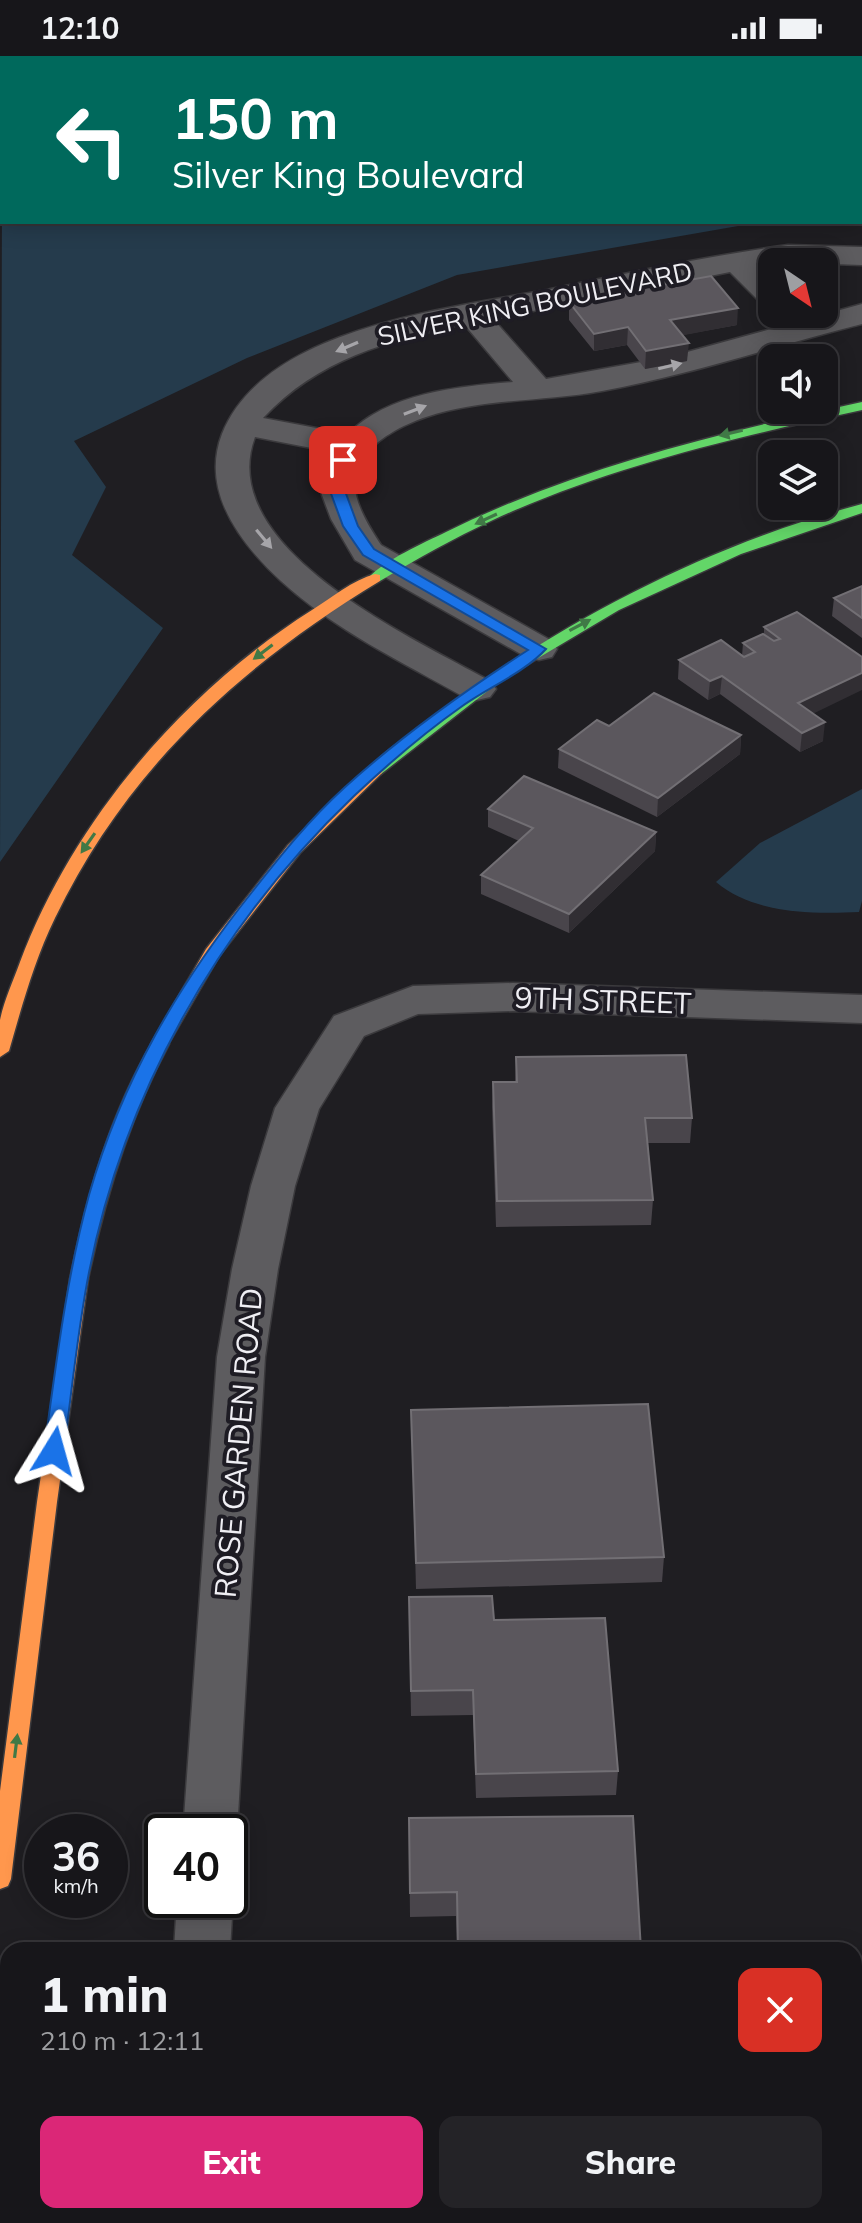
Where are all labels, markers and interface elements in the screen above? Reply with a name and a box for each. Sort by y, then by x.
text: 12:10 [40,9,119,47]
text: 150 m [172,83,339,153]
icon: left [40,88,144,192]
text: Silver King Boulevard [172,152,525,197]
north arrow [758,248,838,328]
map controls [758,248,838,520]
street label: SILVER KING BOULEVARD [375,254,695,353]
one-way arrow [335,341,358,354]
button: sound [758,344,838,424]
one-way arrow [658,359,683,372]
one-way arrow [403,403,427,416]
pin [309,426,377,494]
one-way arrow [718,427,743,440]
icon: arrive [321,438,365,482]
button: layers [758,440,838,520]
one-way arrow [474,512,498,526]
one-way arrow [255,529,272,549]
one-way arrow [569,619,592,632]
one-way arrow [253,644,273,660]
one-way arrow [80,832,96,854]
street label: 9TH STREET [514,978,692,1022]
street label: ROSE GARDEN ROAD [206,1286,270,1599]
position arrow [12,1409,96,1493]
one-way arrow [10,1733,23,1758]
speed limit sign: 40 [144,1814,248,1918]
text: 36 [52,1831,100,1881]
text: km/h [53,1873,99,1898]
text: 1 min [40,1964,169,2024]
button: close [738,1968,822,2052]
text: 210 m · 12:11 [40,2024,204,2057]
button: Exit [40,2116,423,2208]
button: Share [439,2116,822,2208]

